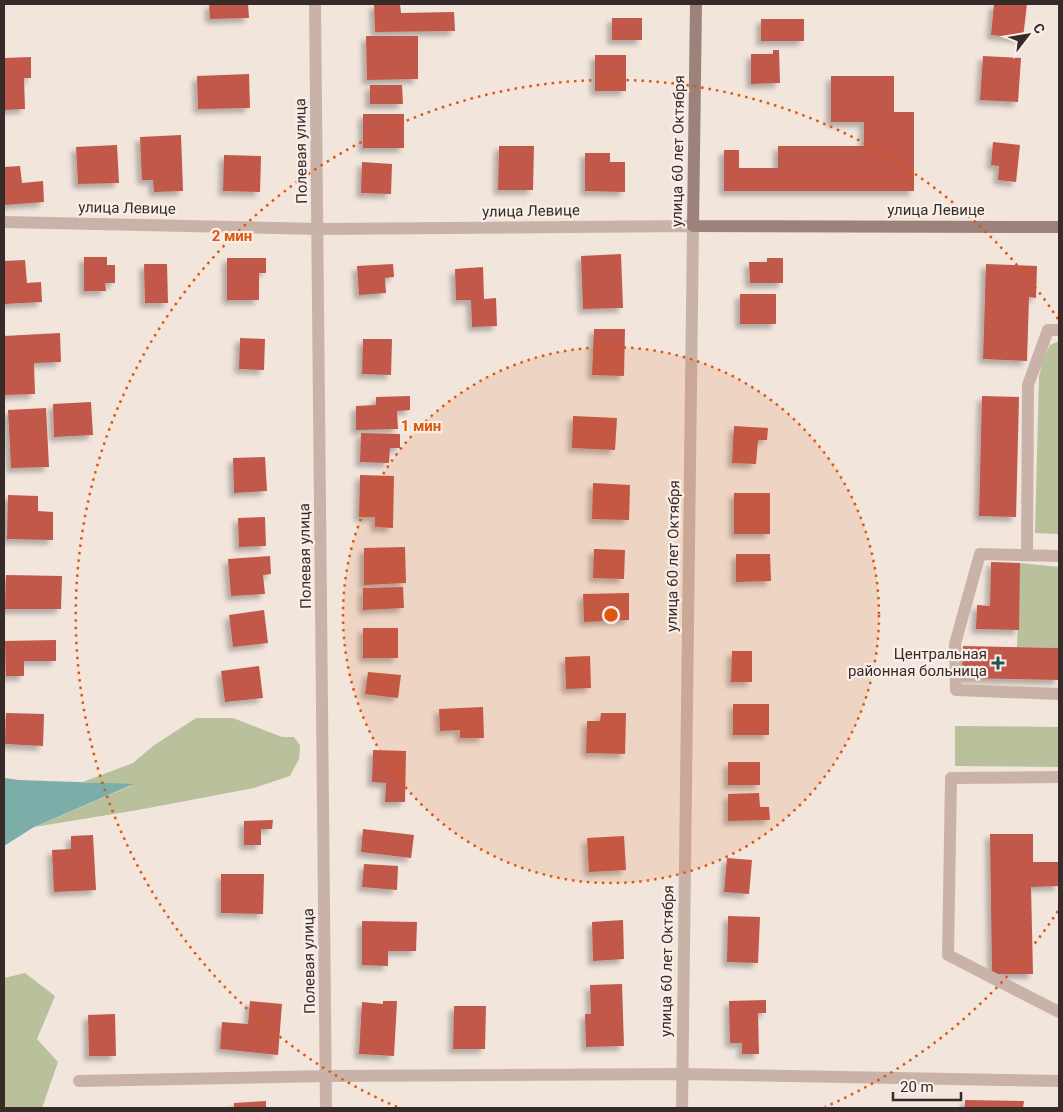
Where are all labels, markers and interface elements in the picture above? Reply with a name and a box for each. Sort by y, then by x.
north arrow [1003,10,1053,60]
text: С [1030,20,1048,36]
street label: улица 60 лет Октября [668,75,688,227]
street label: Полевая улица [291,98,311,204]
street label: улица Левице [78,198,176,218]
street label: улица Левице [482,201,580,221]
street label: улица Левице [887,201,985,219]
text: 2 мин [212,227,252,245]
text: 1 мин [401,417,441,435]
street label: улица 60 лет Октября [663,480,683,632]
street label: Полевая улица [295,503,315,609]
centre of rings [602,606,620,624]
place label: Центральная районная больница [848,645,987,680]
marker: Центральная районная больница [991,656,1005,670]
street label: улица 60 лет Октября [657,885,677,1037]
street label: Полевая улица [299,908,319,1014]
scale bar [893,1070,960,1102]
text: 20 m [900,1078,934,1096]

